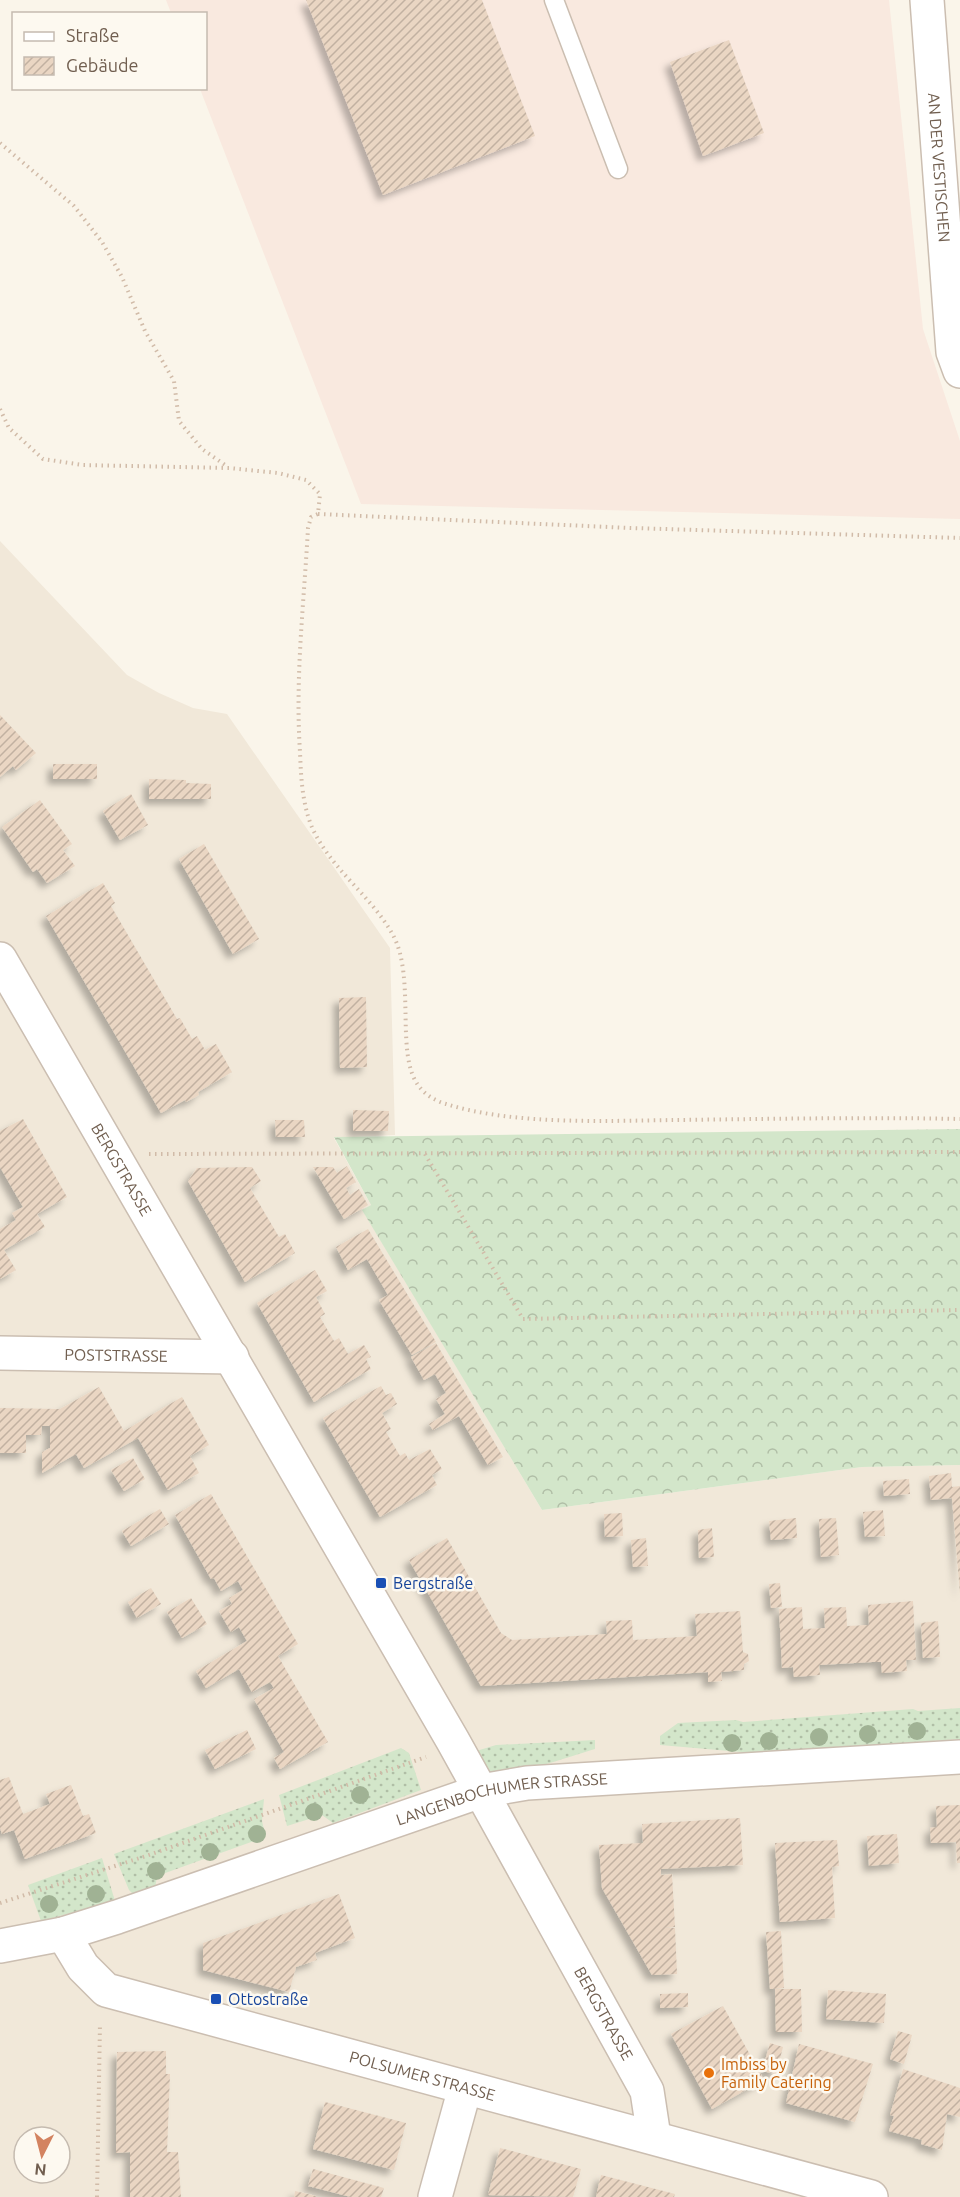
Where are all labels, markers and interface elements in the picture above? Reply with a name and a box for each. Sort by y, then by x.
legend [12,12,207,90]
text: Straße [66,25,119,45]
text: Gebäude [66,55,138,75]
street label: AN DER VESTISCHEN [925,92,954,243]
street label: BERGSTRASSE [88,1120,156,1219]
street label: POSTSTRASSE [64,1345,168,1365]
place label: Bergstraße [393,1574,473,1592]
marker: Bergstraße [374,1576,388,1590]
street label: LANGENBOCHUMER STRASSE [394,1769,608,1829]
street label: BERGSTRASSE [571,1964,637,2063]
place label: Ottostraße [228,1990,308,2008]
marker: Ottostraße [209,1992,223,2006]
street label: POLSUMER STRASSE [348,2047,497,2104]
place label: Imbiss by Family Catering [721,2055,832,2091]
marker: Imbiss by Family Catering [702,2066,716,2080]
north arrow [12,2125,72,2185]
text: N [34,2160,47,2179]

